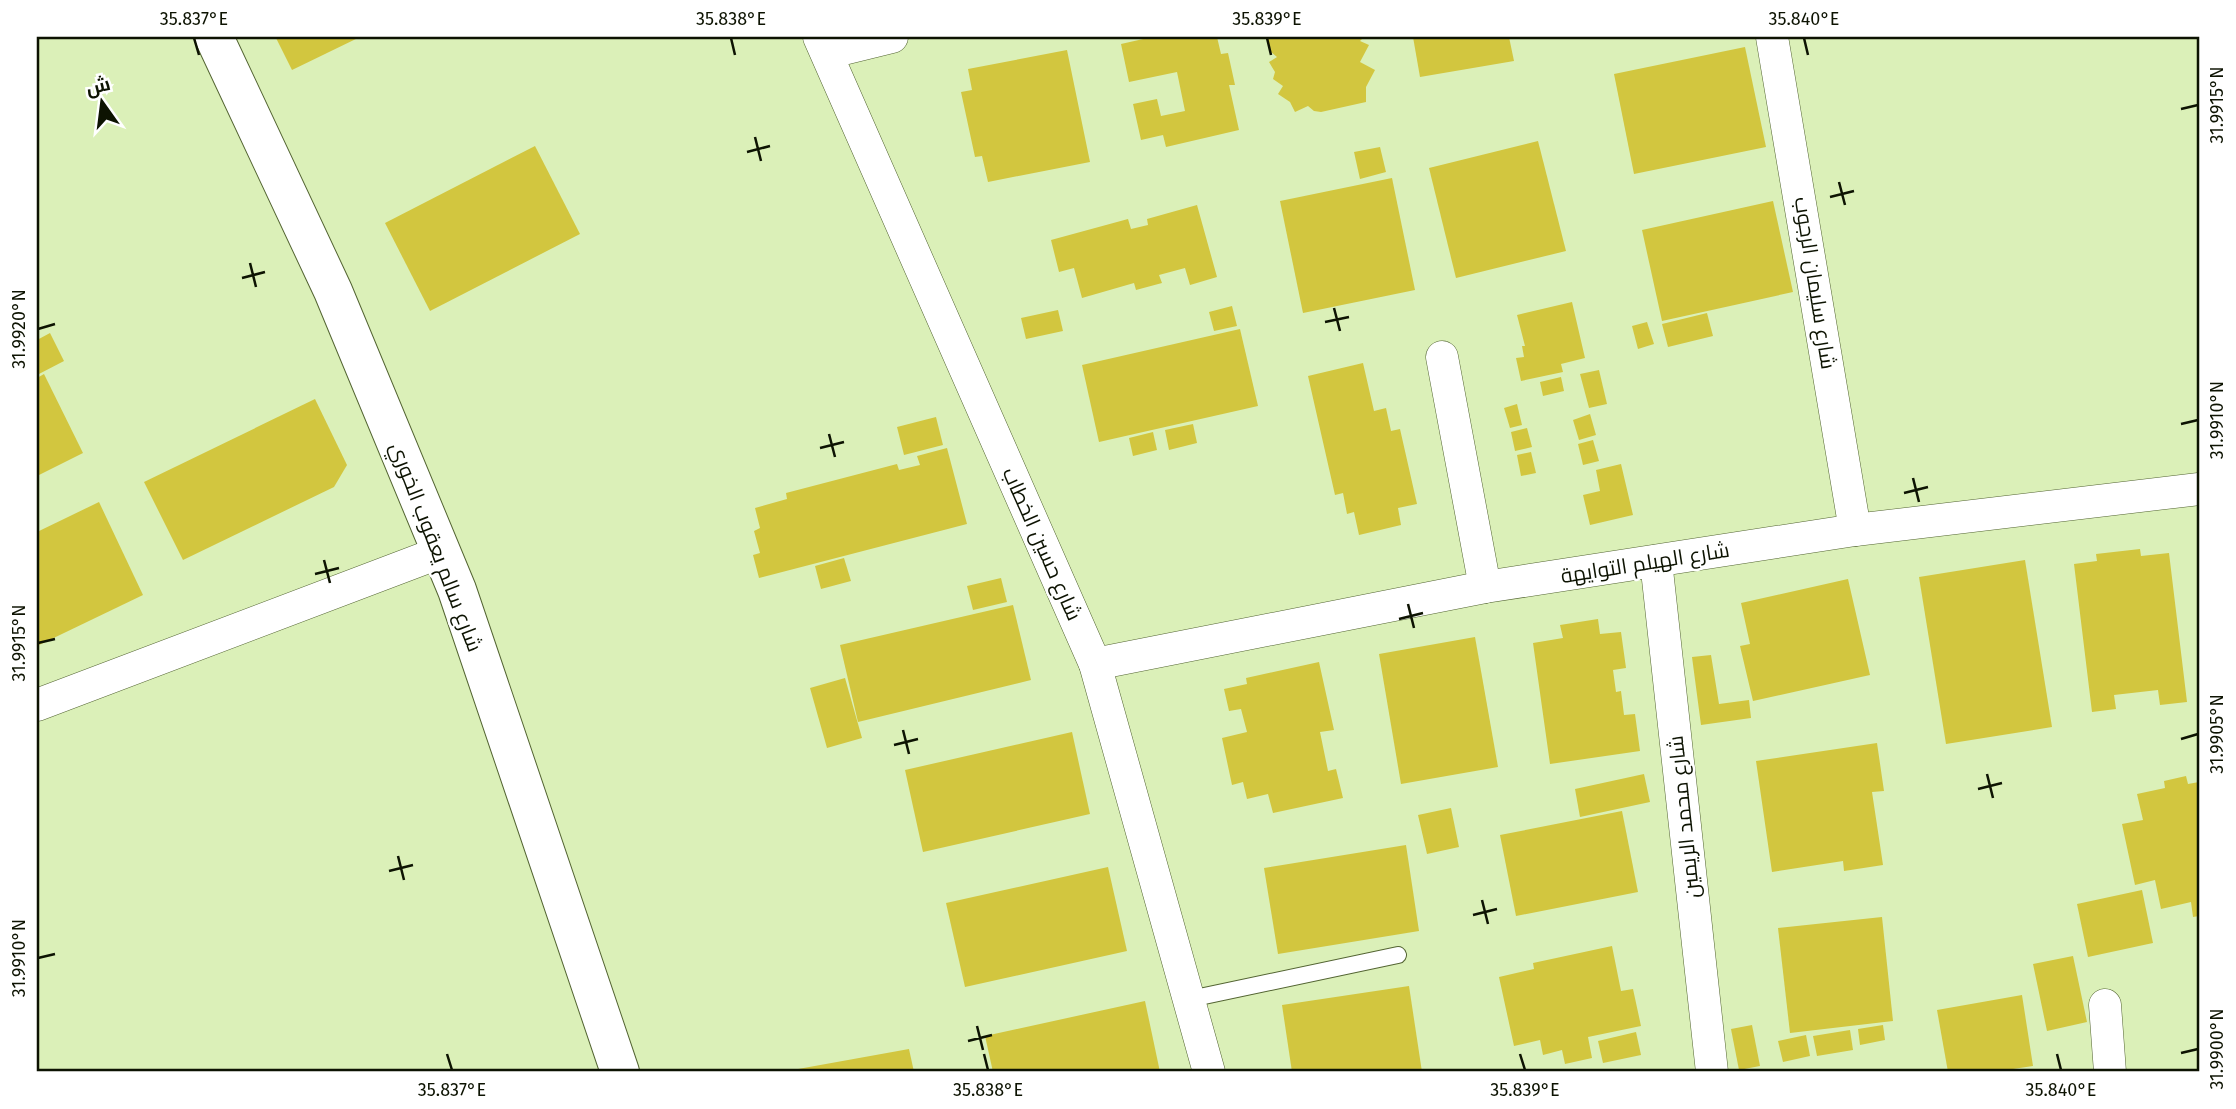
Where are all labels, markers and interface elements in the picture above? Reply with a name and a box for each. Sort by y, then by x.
text: 35.837°E [160,8,228,30]
text: 35.838°E [696,8,766,30]
text: 35.839°E [1232,8,1302,30]
text: 35.840°E [1769,8,1839,30]
north arrow [66,66,136,136]
text: 31.9915°N [2206,66,2228,144]
text: ش [83,72,113,100]
street label: شارع سليمان الرجوب [1788,195,1841,371]
text: 31.9920°N [8,289,30,369]
text: 31.9910°N [2206,381,2228,459]
street label: شارع سالم يعقوب الخوري [381,439,488,656]
street label: شارع حسين الخطاب [996,463,1087,625]
street label: شارع الهيلم التوايهة [1559,537,1731,590]
text: 31.9915°N [8,604,30,682]
text: 31.9905°N [2206,694,2228,774]
street label: شارع محمد الريمين [1663,734,1706,900]
text: 31.9910°N [8,919,30,997]
text: 31.9900°N [2206,1009,2228,1089]
text: 35.837°E [418,1079,486,1101]
text: 35.838°E [953,1079,1023,1101]
text: 35.839°E [1490,1079,1560,1101]
text: 35.840°E [2026,1079,2096,1101]

